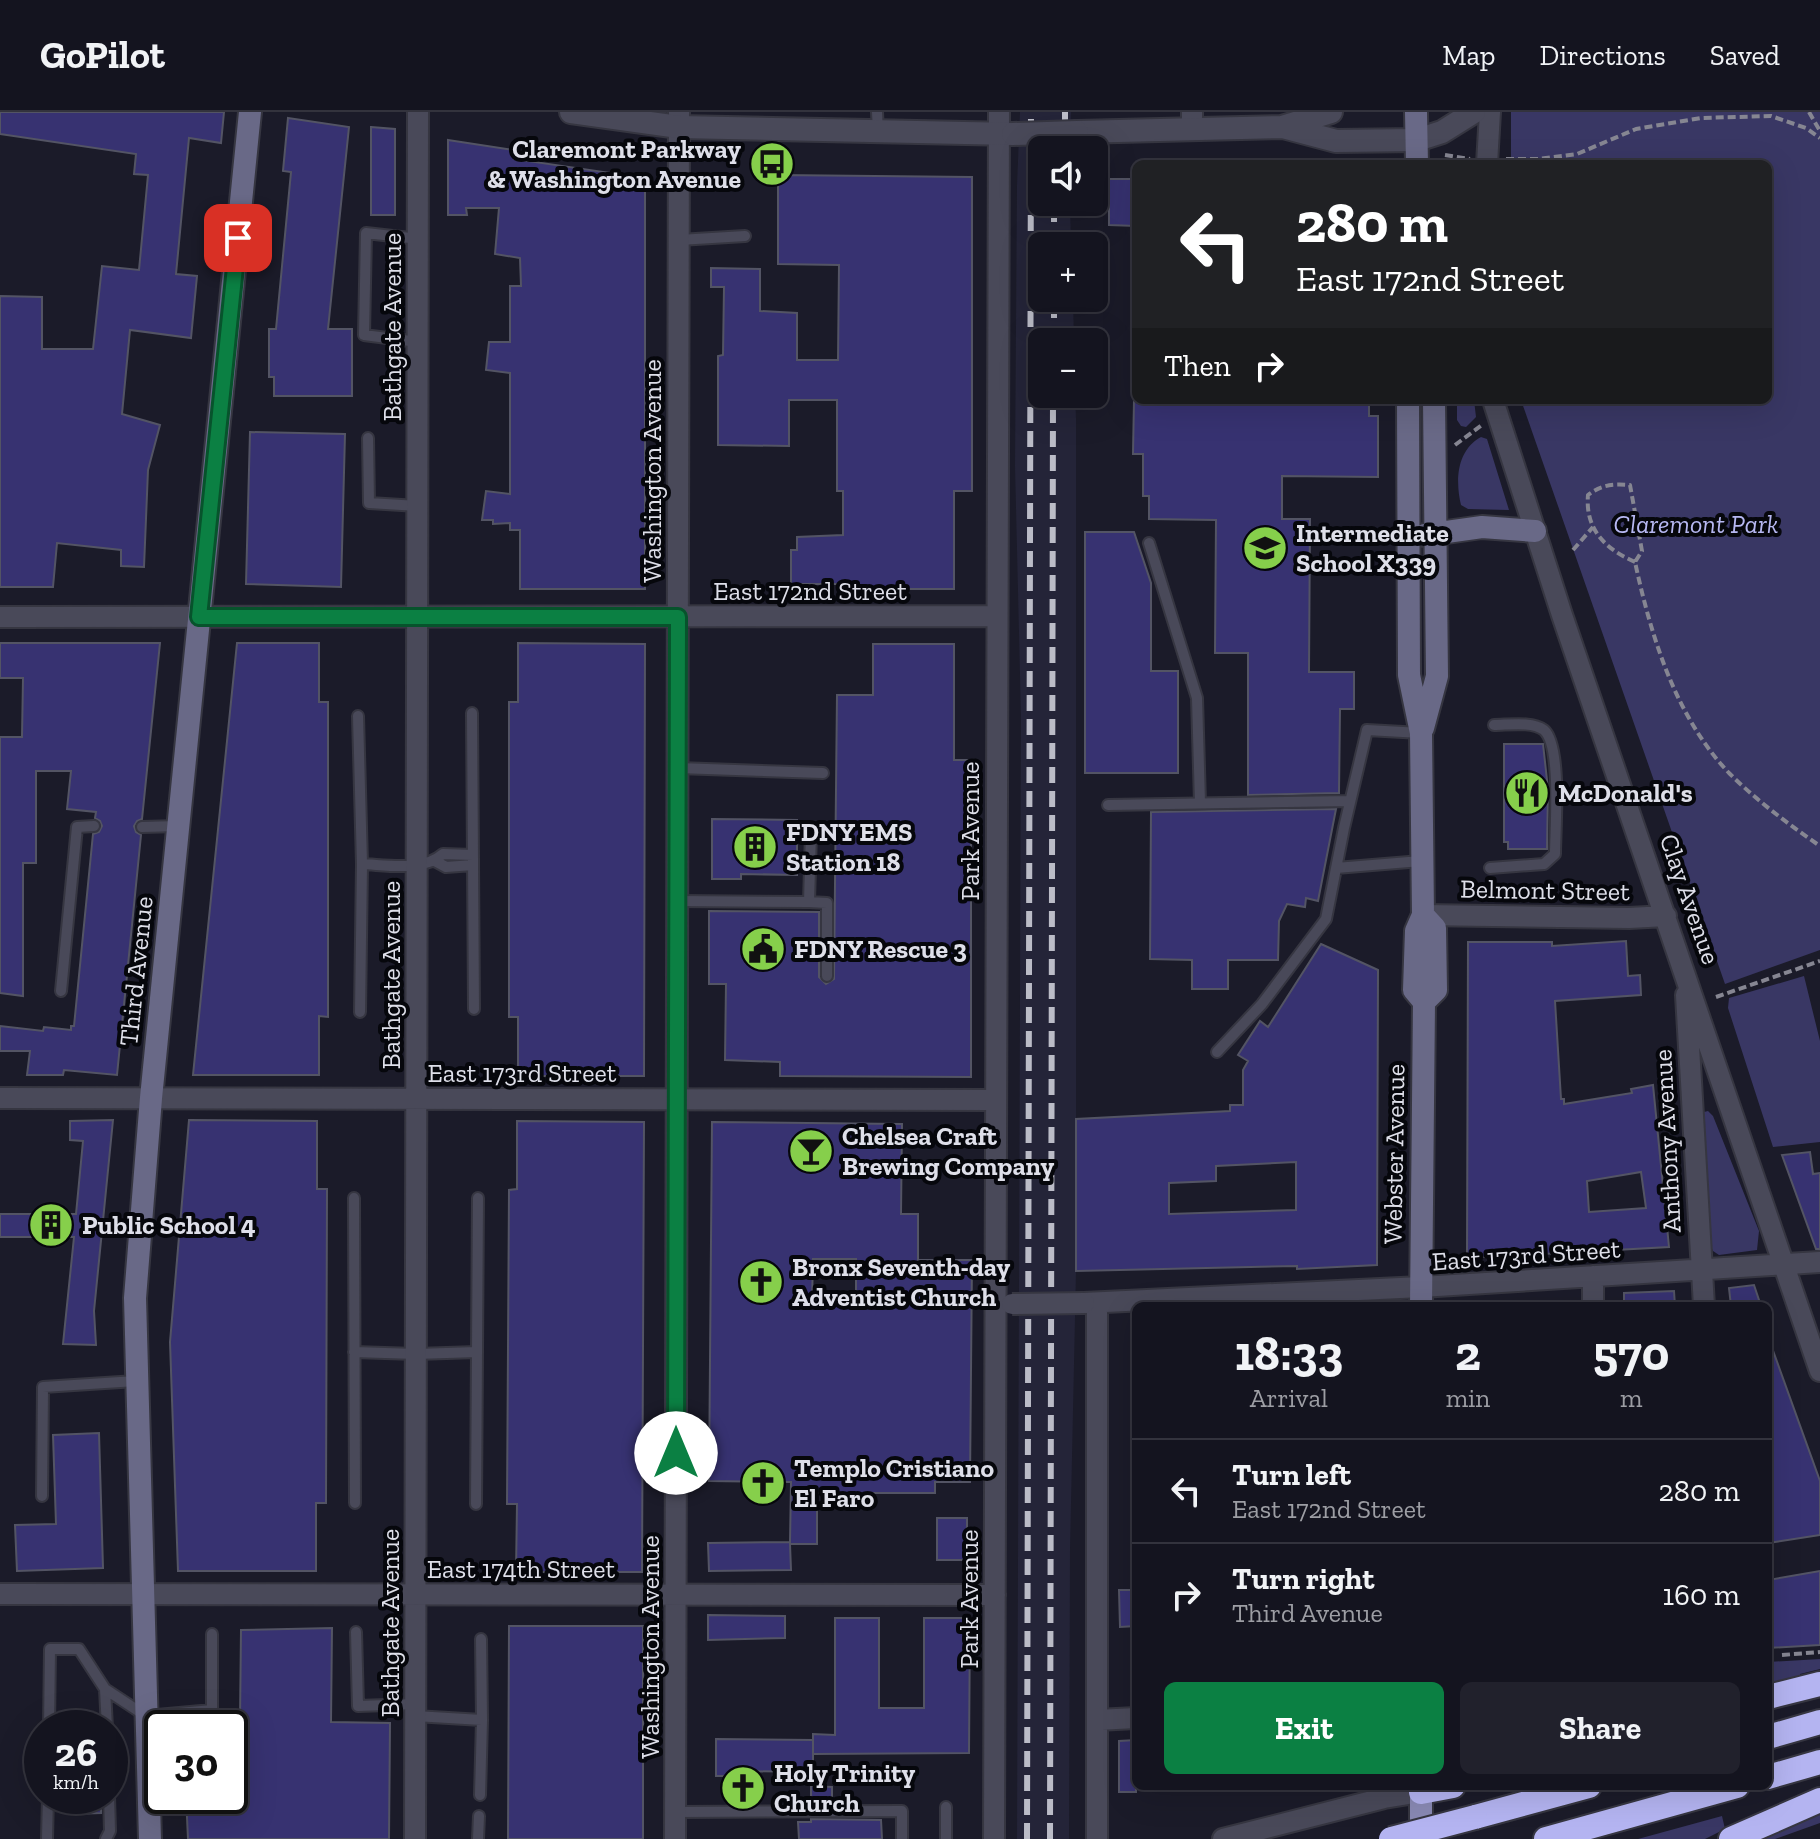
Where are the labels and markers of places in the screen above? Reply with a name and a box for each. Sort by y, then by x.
place label: Claremont Parkway & Washington Avenue [487,133,741,195]
bus stop icon: Claremont Parkway & Washington Avenue [748,140,796,188]
pin [204,204,272,272]
place label: Intermediate School X339 [1296,517,1449,579]
school or university icon: Intermediate School X339 [1241,524,1289,572]
restaurant icon: McDonald's [1503,769,1551,817]
place label: McDonald's [1558,777,1693,809]
place label: FDNY EMS Station 18 [786,816,913,878]
building icon: FDNY EMS Station 18 [731,823,779,871]
public building icon: FDNY Rescue 3 [739,925,787,973]
place label: FDNY Rescue 3 [794,933,967,965]
place label: Chelsea Craft Brewing Company [842,1120,1054,1182]
bar icon: Chelsea Craft Brewing Company [787,1127,835,1175]
building icon: Public School 4 [27,1201,75,1249]
place label: Public School 4 [82,1209,256,1241]
place label: Bronx Seventh-day Adventist Church [792,1251,1010,1313]
church icon: Bronx Seventh-day Adventist Church [737,1258,785,1306]
place label: Templo Cristiano El Faro [794,1452,994,1514]
church icon: Templo Cristiano El Faro [739,1459,787,1507]
place label: Holy Trinity Church [774,1757,915,1819]
church icon: Holy Trinity Church [719,1764,767,1812]

